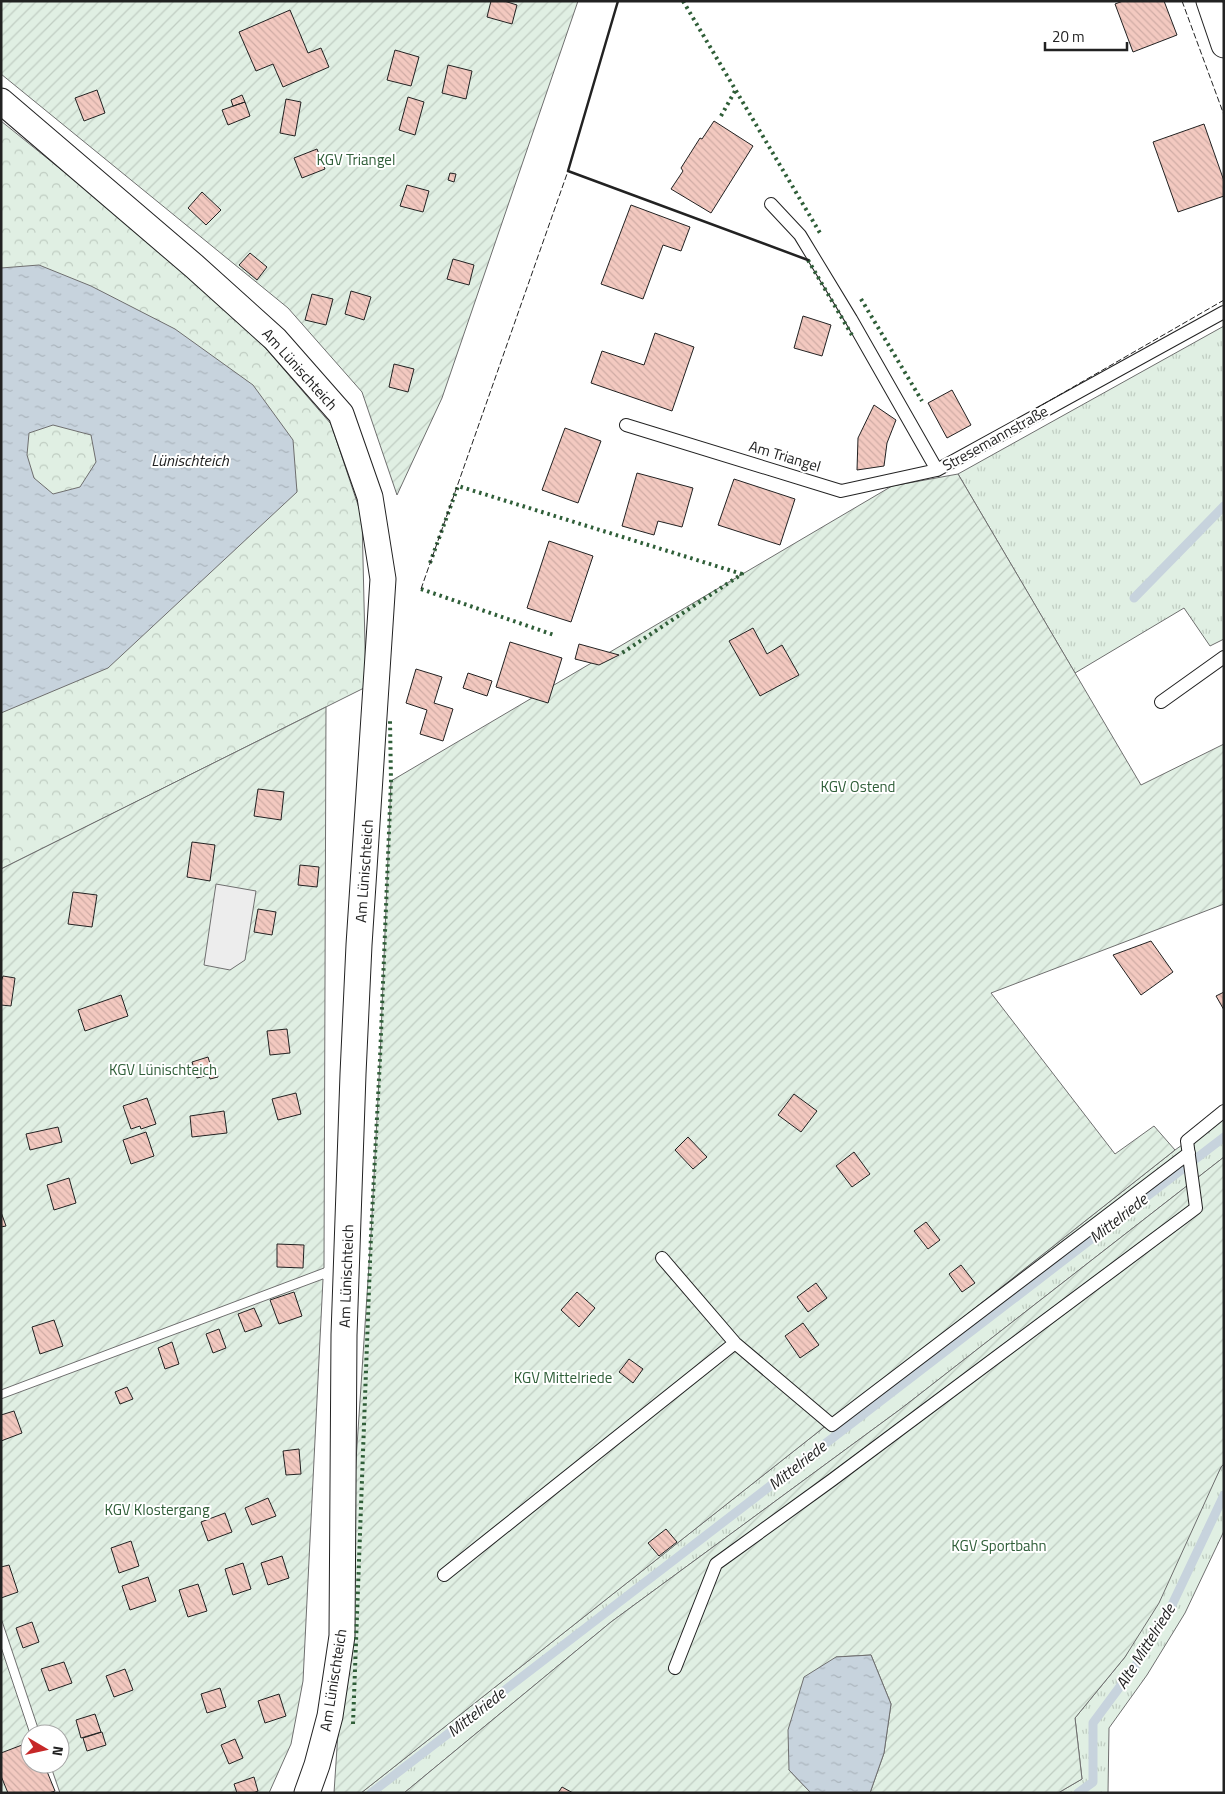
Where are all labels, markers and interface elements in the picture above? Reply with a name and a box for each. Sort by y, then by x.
scale bar [1045,20,1128,52]
text: 20 m [1052,25,1085,48]
park label: KGV Triangel [317,148,395,171]
street label: Am Lünischteich [257,323,343,415]
street label: Stresemannstraße [938,399,1052,477]
street label: Am Triangel [746,434,824,478]
water label: Lünischteich [151,448,230,472]
park label: KGV Ostend [820,775,896,798]
street label: Am Lünischteich [349,819,379,923]
park label: KGV Lünischteich [109,1058,217,1081]
water label: Mittelriede [1084,1187,1153,1248]
street label: Am Lünischteich [333,1224,359,1328]
park label: KGV Mittelriede [514,1366,612,1389]
water label: Mittelriede [763,1434,832,1495]
park label: KGV Klostergang [104,1498,210,1521]
park label: KGV Sportbahn [951,1534,1047,1557]
water label: Alte Mittelriede [1109,1597,1182,1693]
street label: Am Lünischteich [314,1627,352,1733]
water label: Mittelriede [442,1681,511,1742]
north arrow [20,1724,70,1774]
text: N [47,1745,69,1758]

